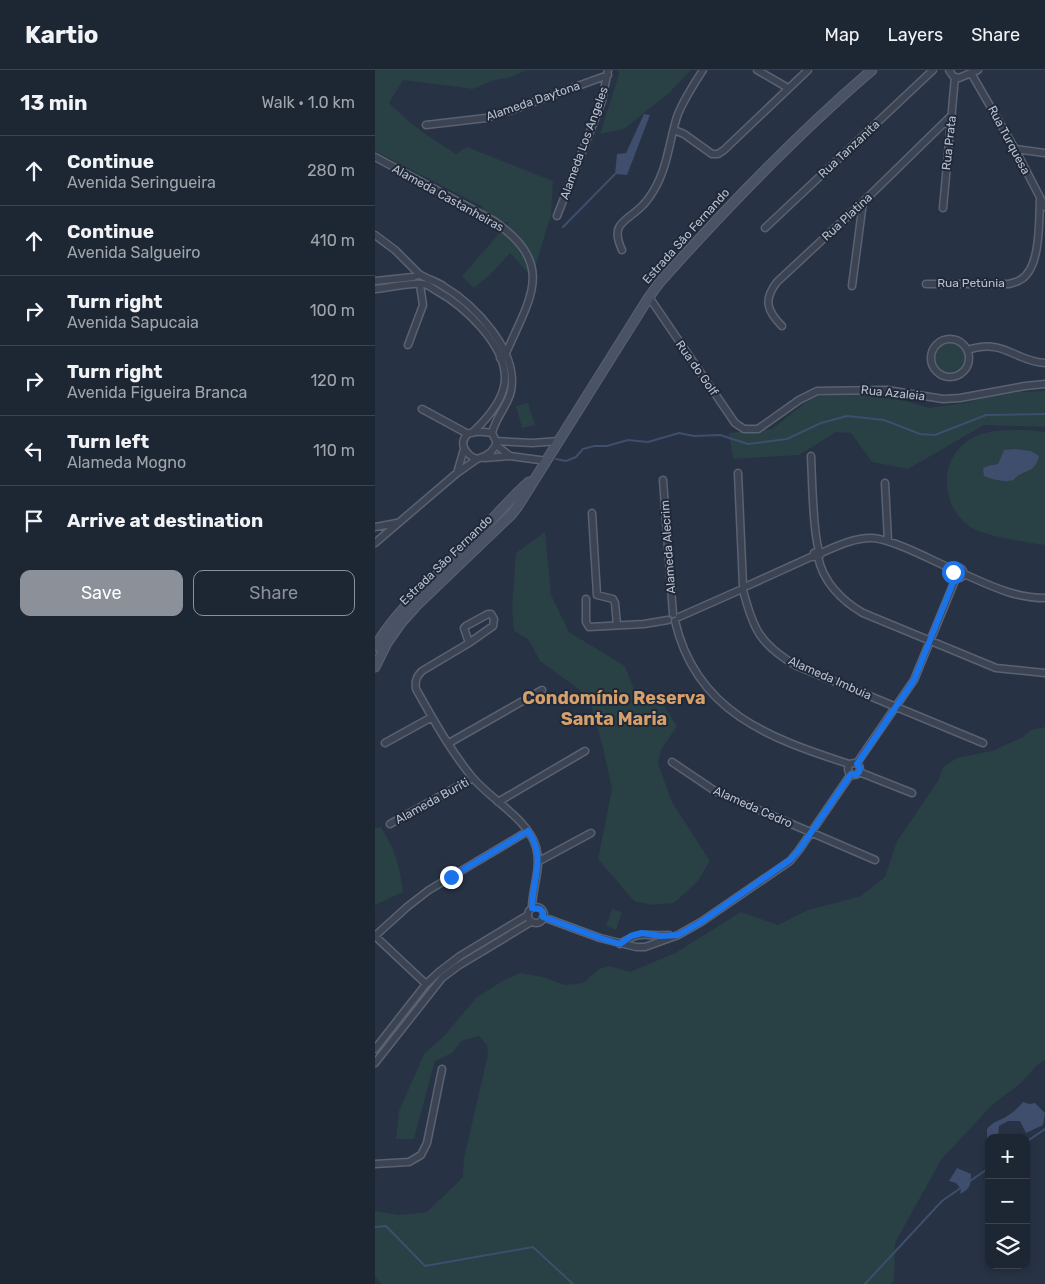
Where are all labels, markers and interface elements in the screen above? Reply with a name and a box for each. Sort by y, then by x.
text: Kartio [25,21,99,49]
text: Map [825,24,860,46]
text: Layers [888,24,943,46]
text: Share [971,24,1020,46]
street label: Alameda Daytona [484,78,582,124]
street label: Alameda Los Angeles [557,85,611,201]
text: 13 min [20,90,88,115]
text: Walk · 1.0 km [261,93,355,112]
street label: Rua Turquesa [985,103,1033,177]
street label: Rua Prata [939,115,959,171]
street label: Rua Tanzanita [816,117,882,181]
text: Continue [67,150,154,173]
icon: ahead [20,157,48,185]
text: 280 m [307,161,355,180]
street label: Alameda Castanheiras [390,162,506,234]
text: Avenida Seringueira [67,173,216,192]
street label: Estrada São Fernando [640,185,732,286]
street label: Rua Platina [819,190,875,244]
text: Continue [67,220,154,243]
icon: ahead [20,227,48,255]
text: 410 m [310,231,355,250]
text: Avenida Salgueiro [67,243,200,262]
street label: Rua Petúnia [937,276,1005,290]
text: Turn right [67,290,162,313]
icon: right [20,297,48,325]
text: 100 m [310,301,355,320]
text: Avenida Sapucaia [67,313,199,332]
street label: Rua do Golf [673,338,721,399]
text: Turn right [67,360,162,383]
icon: right [20,367,48,395]
text: 120 m [310,371,355,390]
text: Avenida Figueira Branca [67,383,247,402]
street label: Rua Azaleia [860,383,926,403]
text: Turn left [67,430,149,453]
icon: left [20,437,48,465]
text: 110 m [313,441,355,460]
text: Alameda Mogno [67,453,186,472]
street label: Alameda Alecrim [658,500,678,594]
icon: arrive [20,507,48,535]
text: Arrive at destination [67,509,263,532]
street label: Estrada São Fernando [397,512,495,608]
route start [942,561,965,584]
button: Save [20,570,183,616]
button: Share [193,570,355,616]
street label: Alameda Imbuia [786,653,874,703]
district label: Condomínio Reserva Santa Maria [522,687,706,730]
street label: Alameda Buriti [393,775,471,827]
street label: Alameda Cedro [711,783,795,831]
route end [440,866,463,889]
map controls [985,1134,1030,1269]
button: + [985,1134,1030,1179]
button: − [985,1179,1030,1224]
button: layers [985,1224,1030,1269]

